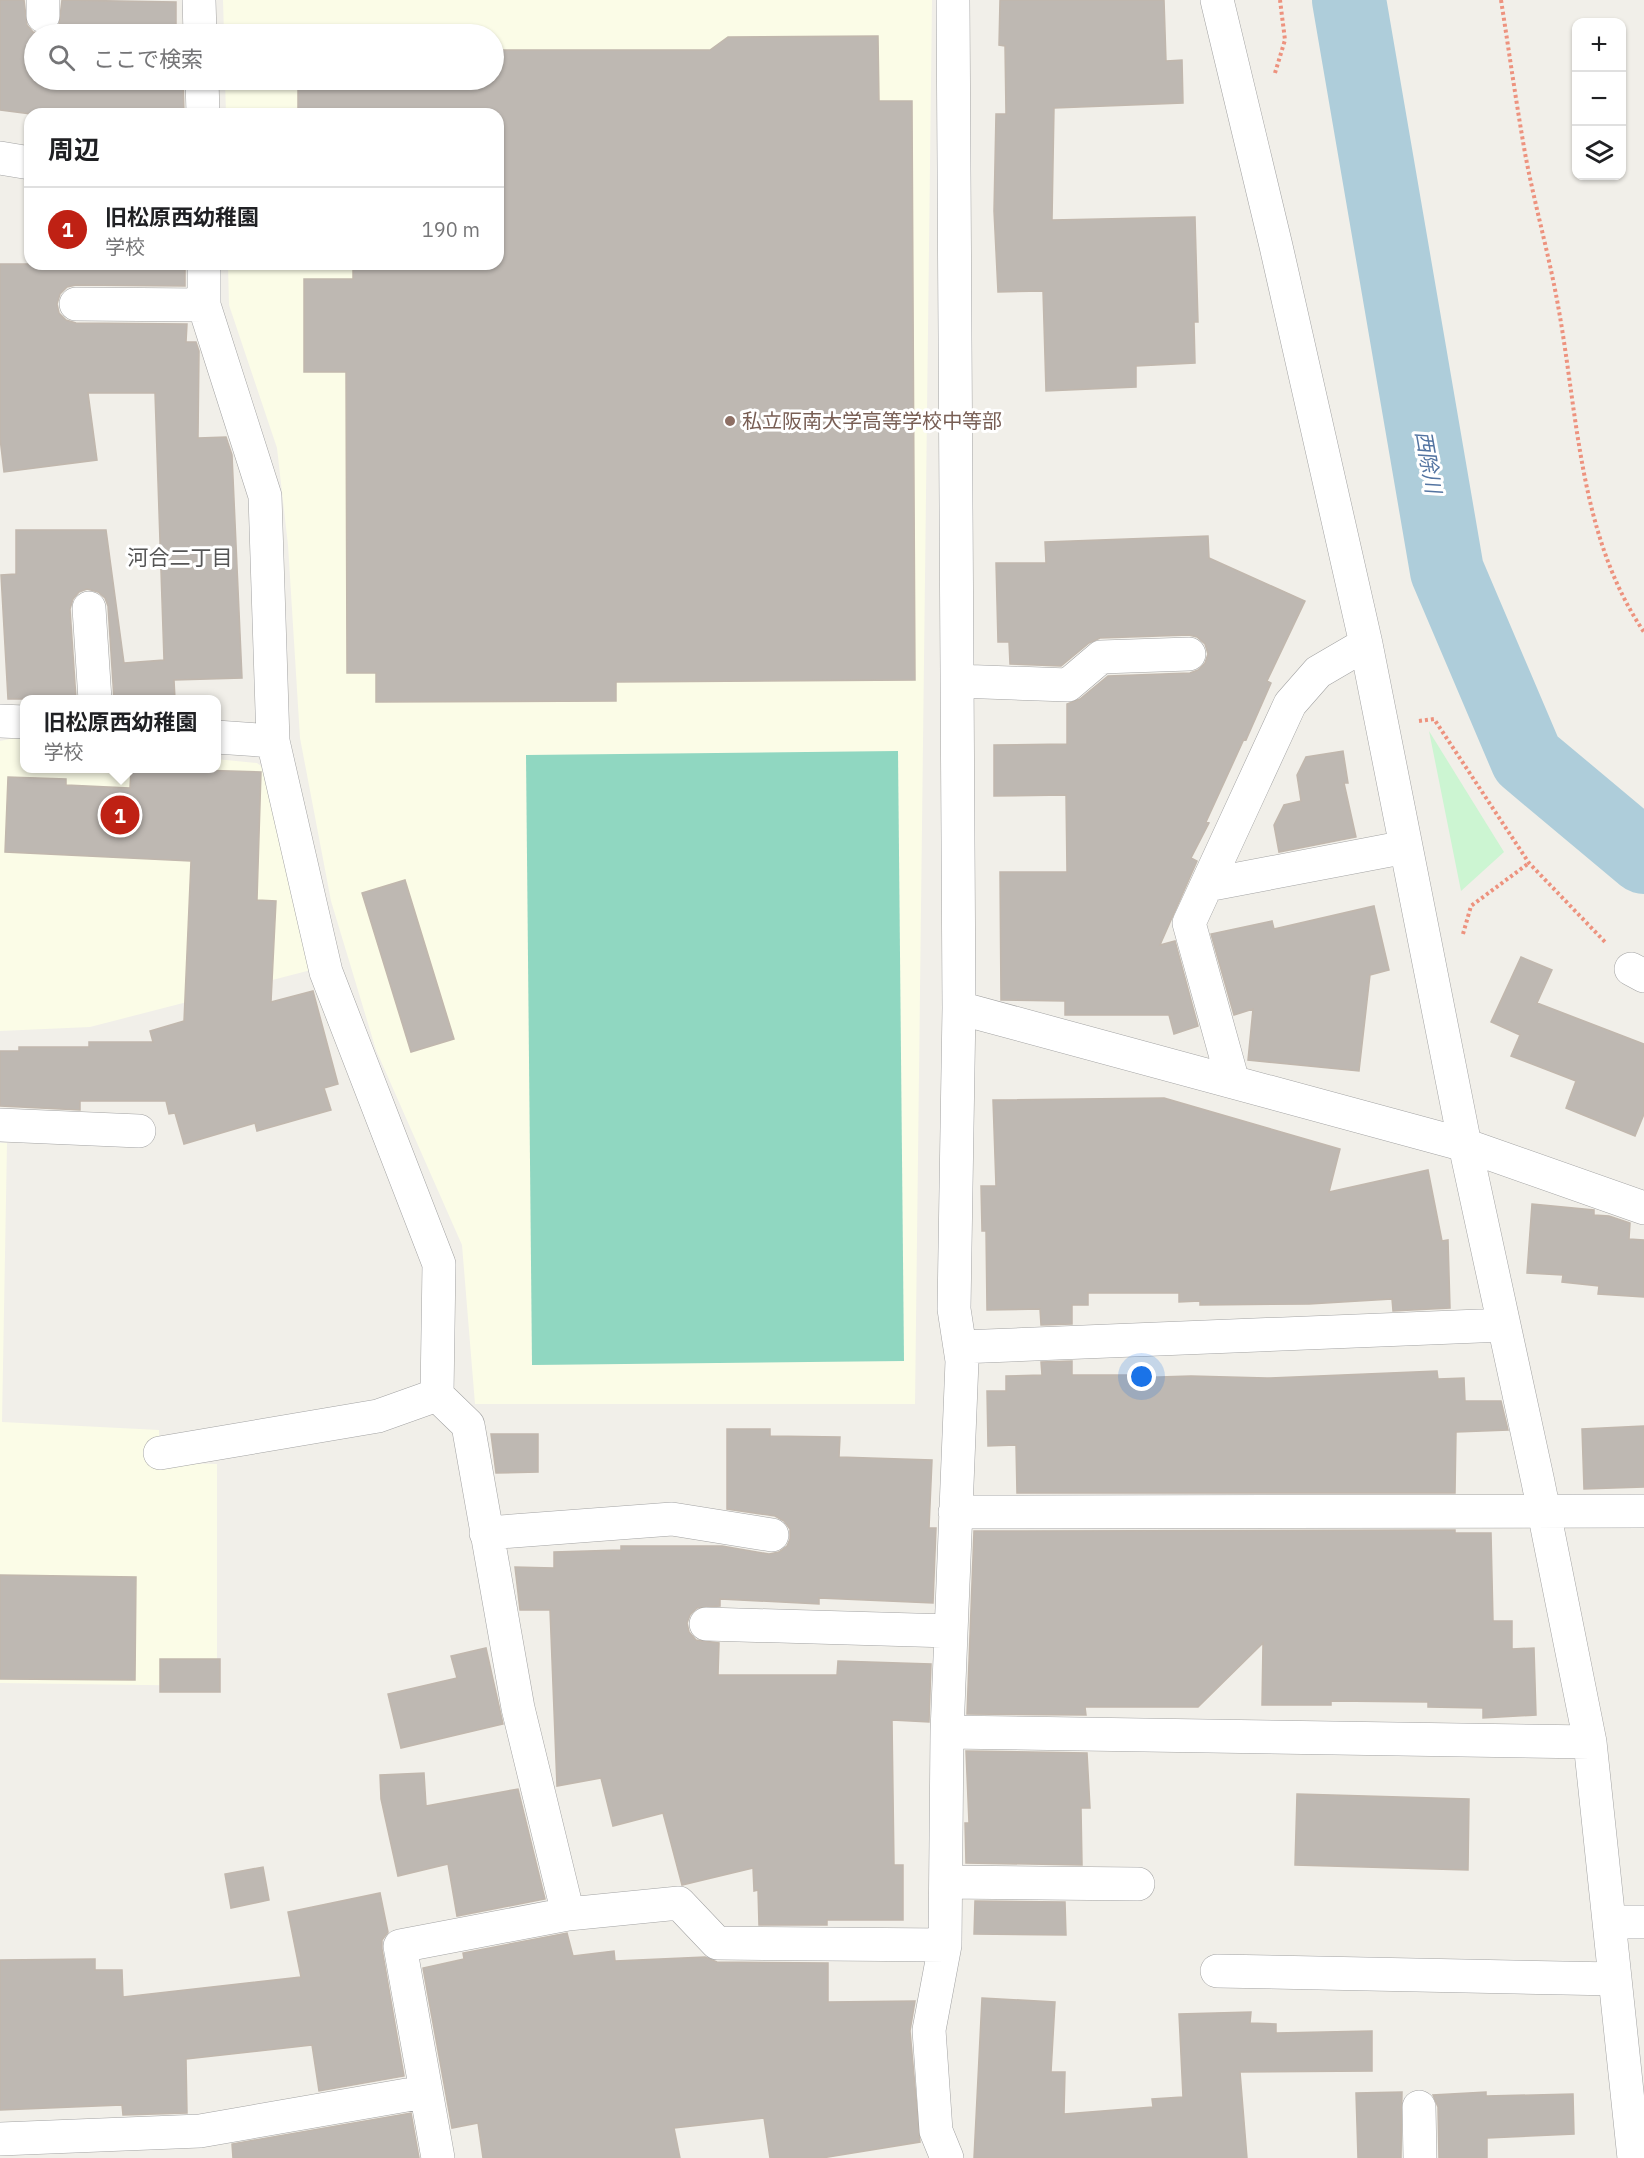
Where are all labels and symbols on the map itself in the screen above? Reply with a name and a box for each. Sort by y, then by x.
place label: 私立阪南大学高等学校中等部 [742,407,1002,434]
marker: 私立阪南大学高等学校中等部 [723,414,737,428]
water label: 西除川 [1410,428,1449,497]
district label: 河合二丁目 [128,543,233,571]
pin: 1 [100,792,140,838]
your location [1127,1362,1156,1391]

